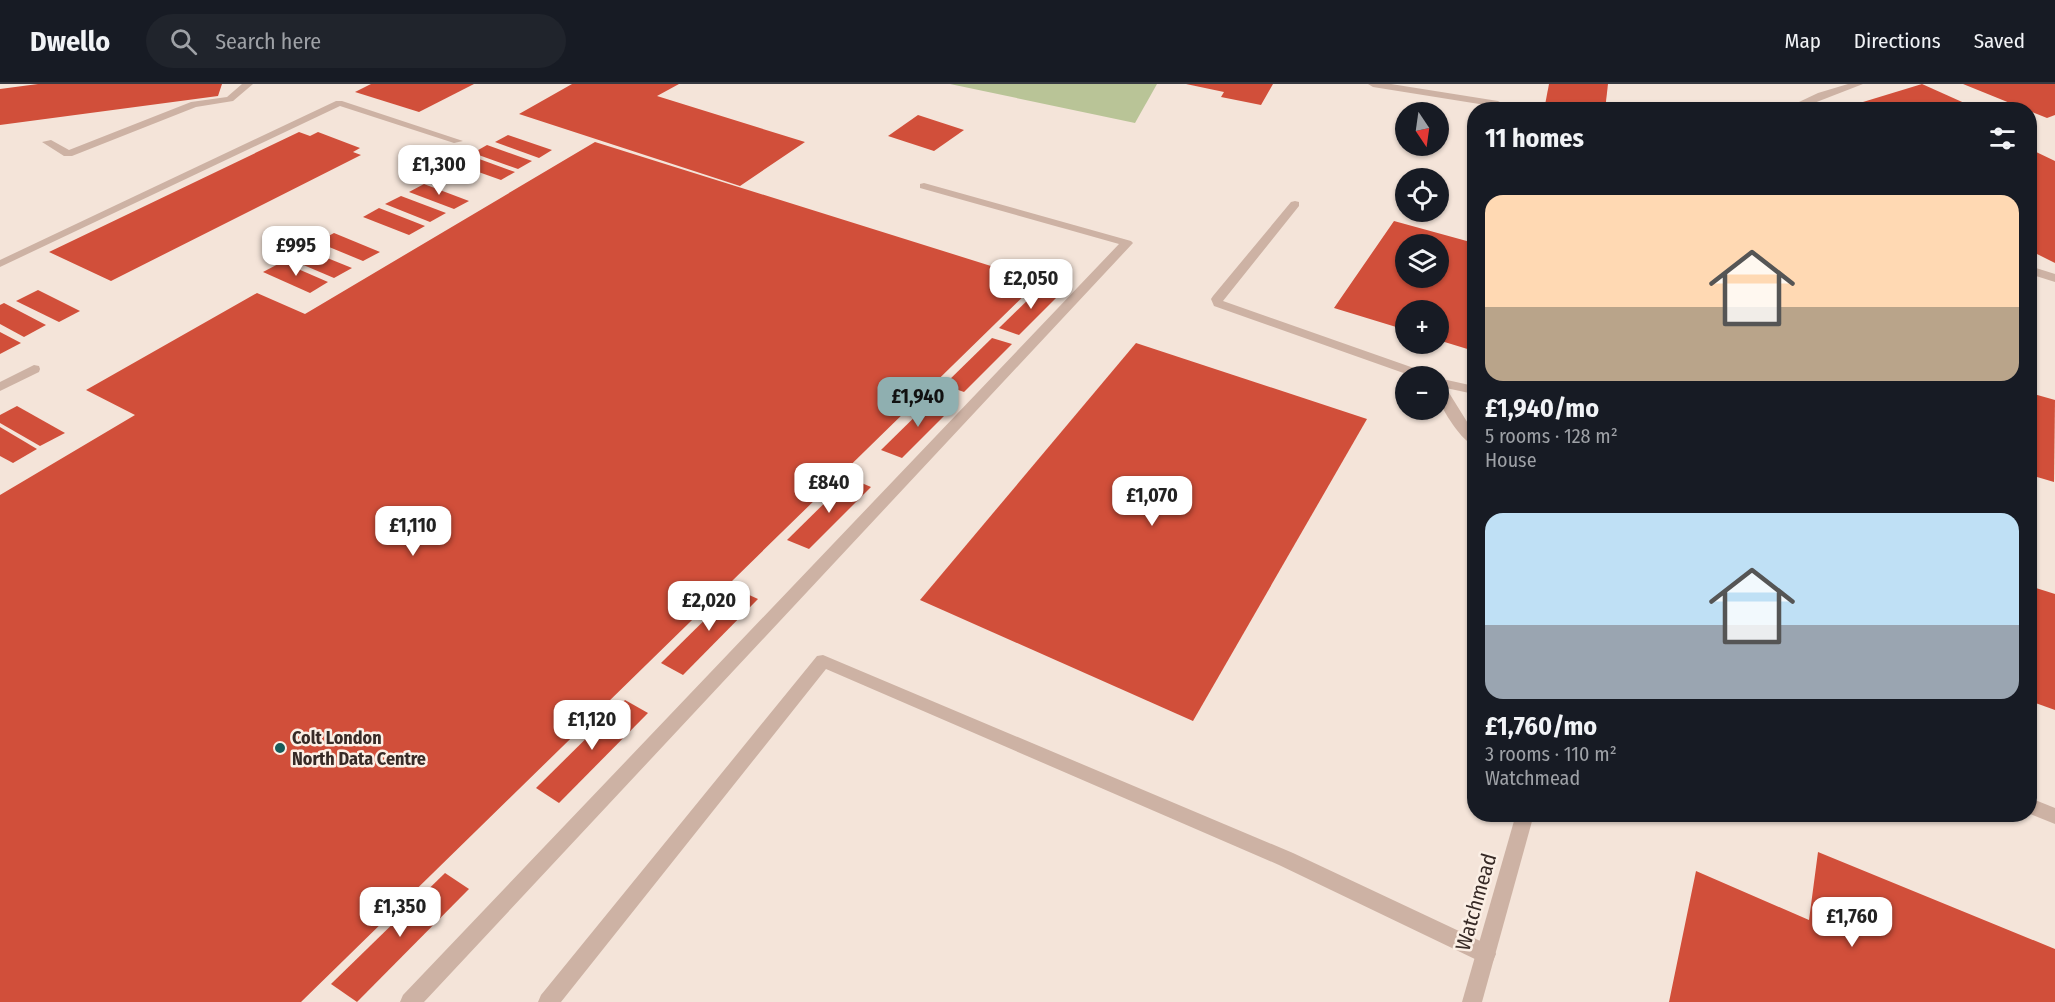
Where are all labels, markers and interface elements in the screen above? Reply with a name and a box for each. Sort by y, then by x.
search box [146,14,566,68]
text: Dwello [30,25,110,58]
icon: search [167,25,200,58]
text: Search here [215,28,321,55]
text: Map [1784,28,1821,54]
text: Directions [1854,28,1941,54]
text: Saved [1974,28,2025,54]
north arrow [1395,102,1449,156]
map controls [1395,102,1449,420]
icon: filters [1986,122,2019,155]
text: 11 homes [1485,123,1584,154]
pin: £1,300 [390,145,488,196]
text: £1,300 [412,152,466,176]
button: locate [1395,168,1449,222]
pin: £995 [260,226,332,277]
text: £995 [276,233,316,257]
button: layers [1395,234,1449,288]
icon: home [1698,234,1806,342]
pin: £2,050 [982,259,1080,310]
text: £2,050 [1004,266,1058,290]
button: + [1395,300,1449,354]
button: − [1395,366,1449,420]
pin: £1,940 [869,377,967,428]
text: £1,940 [891,384,945,408]
text: £1,940/mo [1485,393,1599,424]
text: 5 rooms · 128 m² [1485,424,1618,448]
text: House [1485,448,1537,472]
pin: £840 [793,463,865,514]
text: £840 [808,470,850,494]
pin: £1,070 [1103,476,1201,527]
text: £1,070 [1126,483,1178,507]
pin: £1,110 [364,506,462,557]
text: £1,110 [389,513,437,537]
icon: home [1698,552,1806,660]
pin: £2,020 [660,581,758,632]
text: £2,020 [682,588,736,612]
pin: £1,120 [543,700,641,751]
text: £1,120 [568,707,616,731]
text: £1,760/mo [1485,711,1597,742]
place label: Colt London North Data Centre [292,727,426,770]
marker: Colt London North Data Centre [273,741,287,755]
text: 3 rooms · 110 m² [1485,742,1617,766]
text: Watchmead [1485,766,1580,790]
street label: Watchmead [1450,850,1502,954]
pin: £1,350 [351,887,449,938]
text: £1,350 [374,894,426,918]
pin: £1,760 [1803,897,1901,948]
text: £1,760 [1826,904,1878,928]

